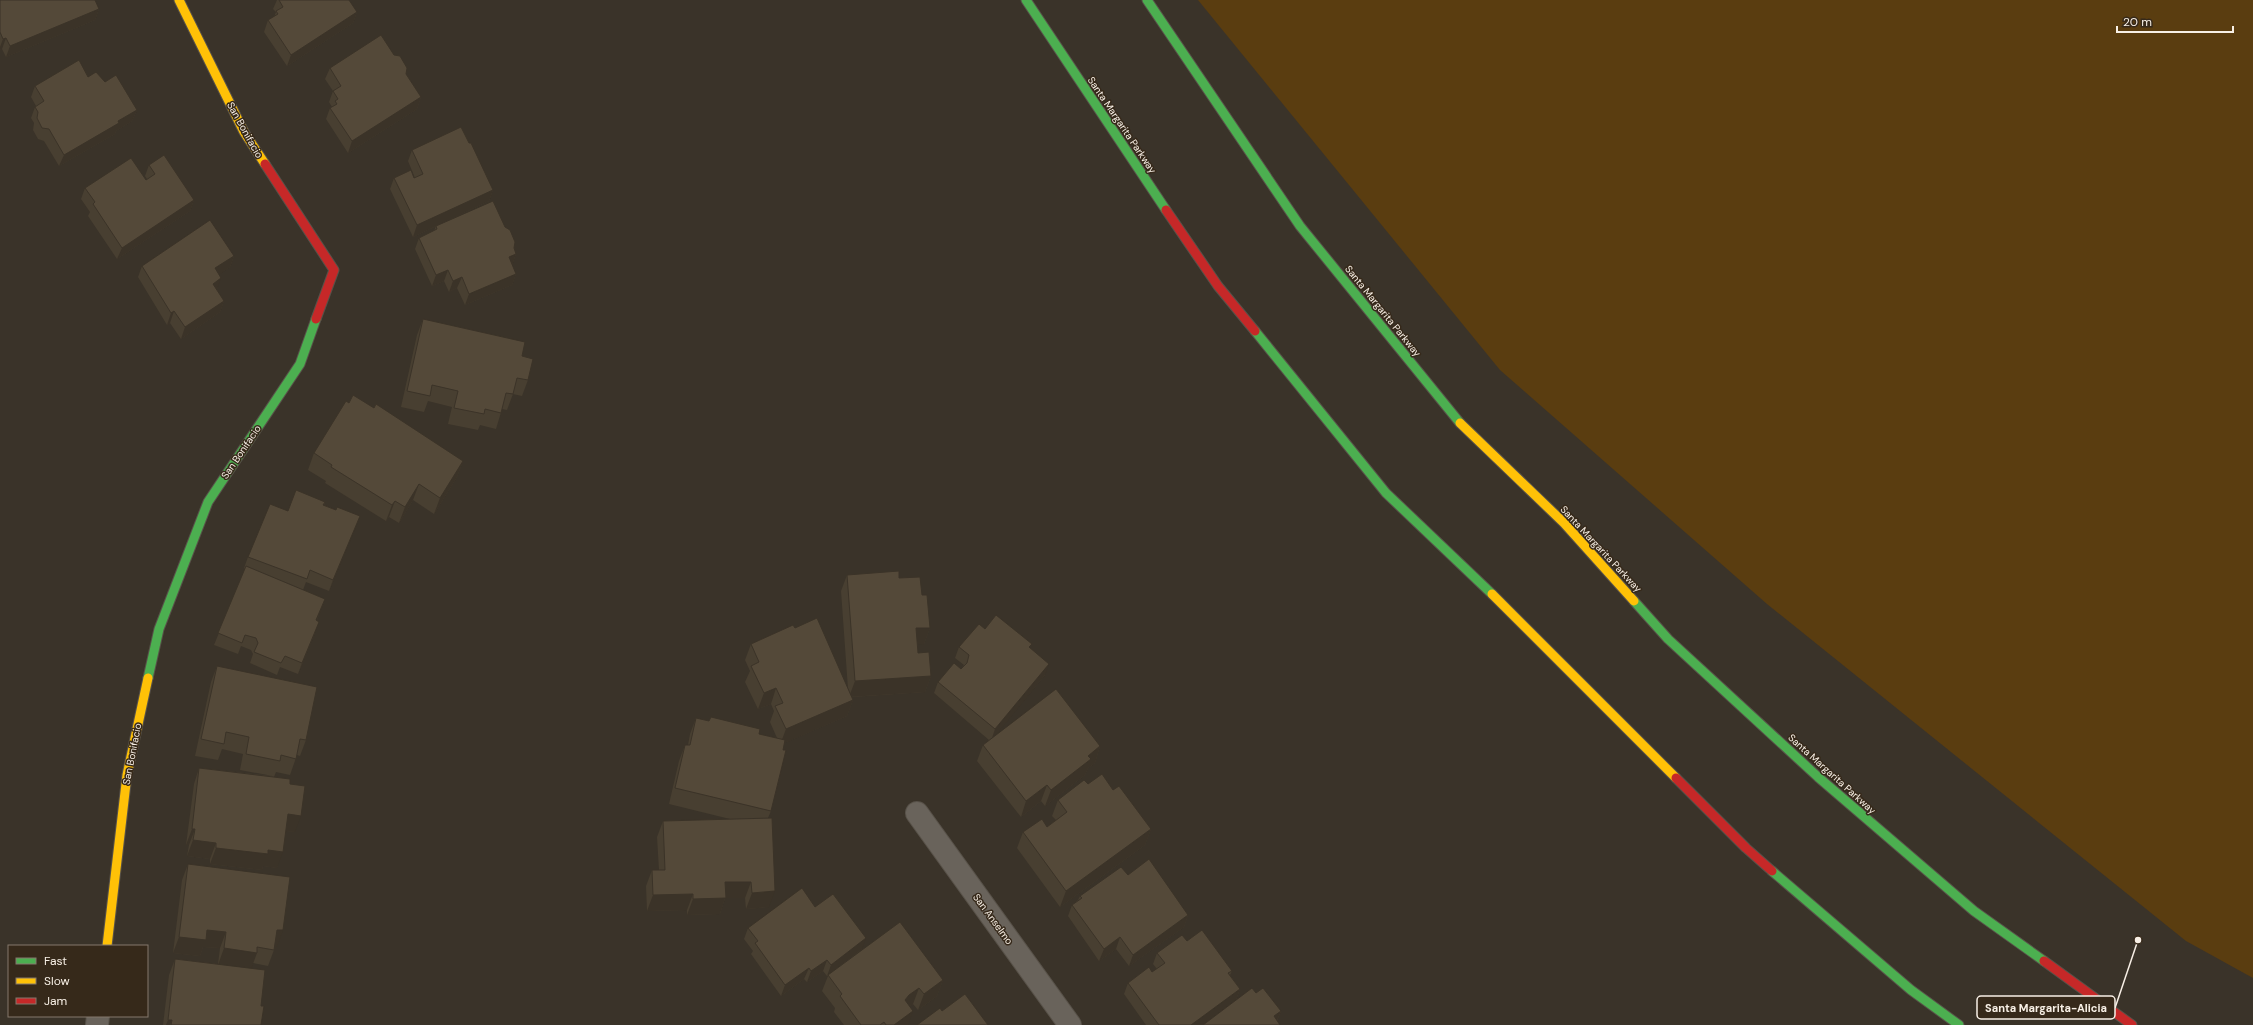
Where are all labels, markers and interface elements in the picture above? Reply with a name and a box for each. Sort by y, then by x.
scale bar [2117,8,2233,34]
text: 20 m [2123,14,2152,30]
street label: Santa Margarita Parkway [1085,74,1159,176]
street label: San Bonifacio [224,100,266,161]
street label: Santa Margarita Parkway [1342,263,1424,360]
street label: San Bonifacio [218,422,264,482]
street label: Santa Margarita Parkway [1558,503,1645,595]
street label: San Bonifacio [120,722,144,786]
street label: Santa Margarita Parkway [1785,731,1879,817]
street label: San Anselmo [970,891,1016,947]
legend [8,945,148,1017]
text: Fast [44,953,67,969]
text: Slow [44,973,70,989]
text: Jam [44,993,67,1009]
callout: Santa Margarita-Alicia [1977,996,2115,1019]
text: Santa Margarita-Alicia [1985,1001,2107,1015]

